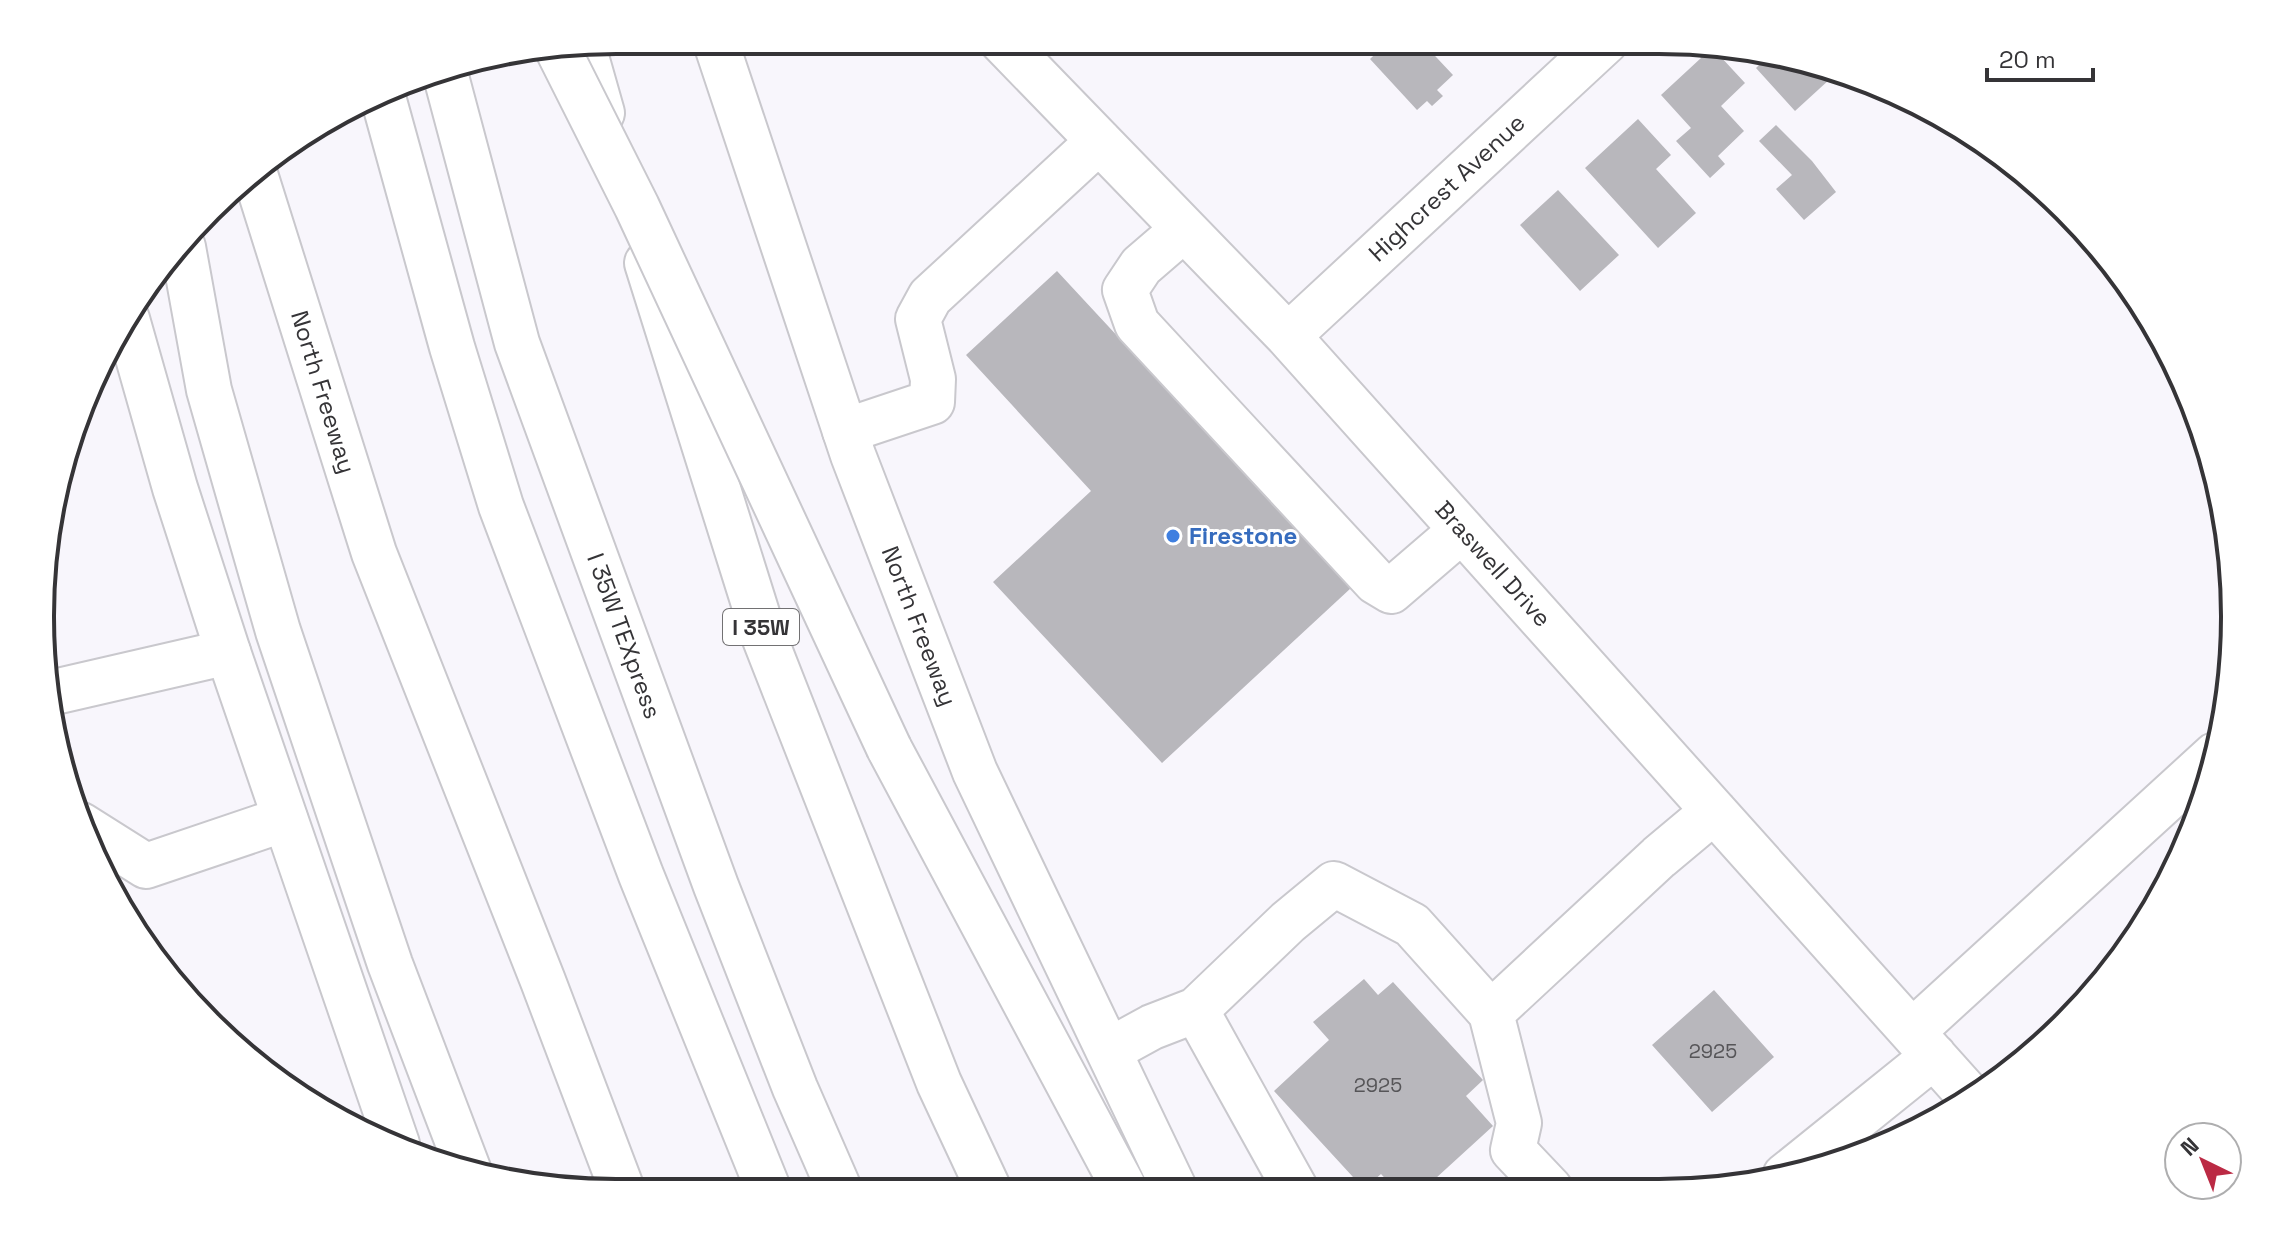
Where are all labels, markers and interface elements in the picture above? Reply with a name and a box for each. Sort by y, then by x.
scale bar [1987,32,2093,82]
text: 20 m [1999,44,2056,75]
street label: Highcrest Avenue [1362,107,1531,268]
street label: North Freeway [284,307,363,477]
street label: Braswell Drive [1429,494,1558,633]
place label: Firestone [1189,520,1297,551]
marker: Firestone [1164,527,1182,545]
street label: North Freeway [875,542,964,710]
street label: I 35W TEXpress [580,549,669,723]
road number: I 35W [723,609,799,645]
house number: 2925 [1689,1038,1737,1064]
house number: 2925 [1354,1072,1402,1098]
north arrow [2163,1121,2243,1201]
text: N [2174,1131,2204,1162]

